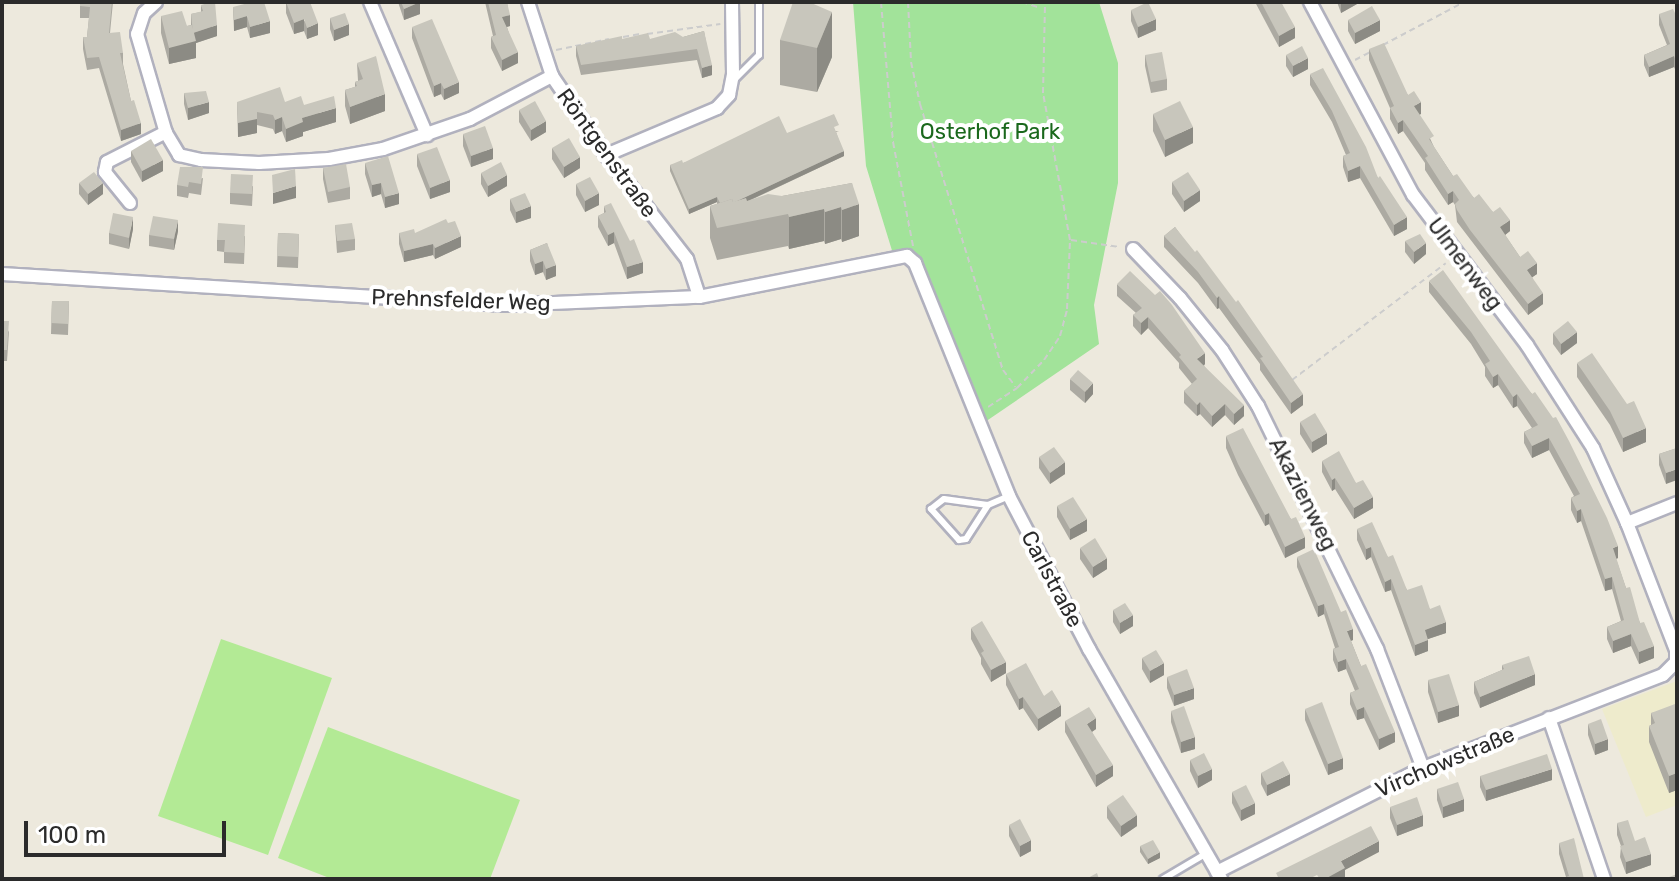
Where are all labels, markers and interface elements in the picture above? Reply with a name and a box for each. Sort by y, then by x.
street label: Röntgenstraße [551,83,663,223]
park label: Osterhof Park [920,119,1060,145]
street label: Ulmenweg [1422,213,1508,315]
street label: Prehnsfelder Weg [370,284,552,316]
street label: Akazienweg [1263,433,1343,555]
street label: Carlstraße [1015,526,1089,632]
street label: Virchowstraße [1372,721,1518,803]
scale bar [28,805,230,855]
text: 100 m [38,821,106,849]

